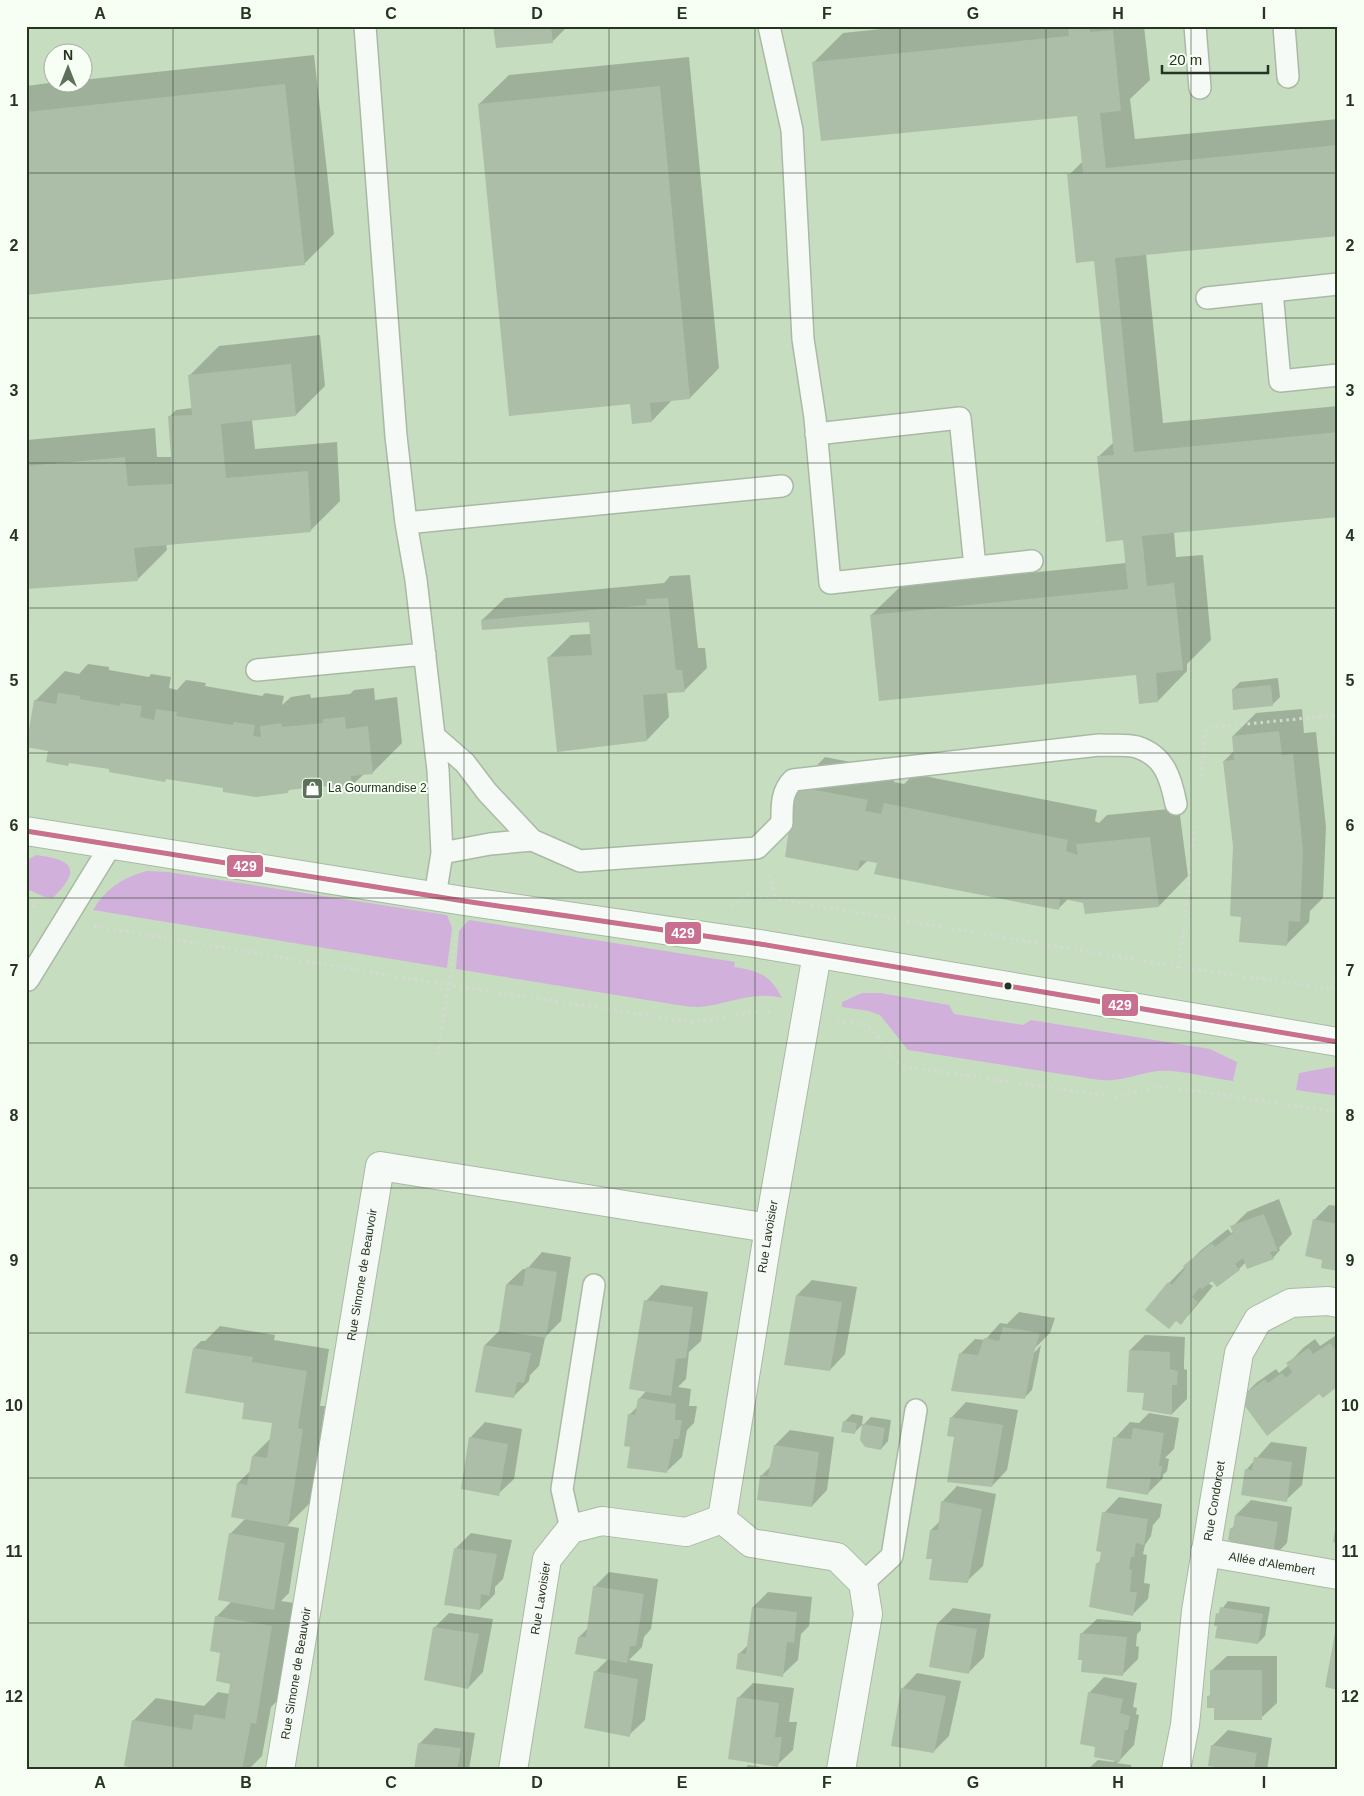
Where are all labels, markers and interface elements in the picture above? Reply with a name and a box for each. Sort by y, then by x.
text: A [94,5,106,22]
text: B [240,5,252,22]
text: C [385,5,397,22]
text: D [531,5,543,22]
text: E [677,5,688,22]
text: F [822,5,832,22]
text: G [967,5,979,22]
text: H [1112,5,1124,22]
text: I [1262,5,1266,22]
north arrow [42,42,92,92]
scale bar [1162,42,1268,74]
text: N [63,47,73,63]
text: 20 m [1169,51,1202,68]
text: 1 [10,92,19,109]
text: 1 [1346,92,1355,109]
text: 2 [10,237,19,254]
text: 2 [1346,237,1355,254]
text: 3 [10,382,19,399]
text: 3 [1346,382,1355,399]
text: 4 [10,527,19,544]
text: 4 [1346,527,1355,544]
text: 5 [10,672,19,689]
text: 5 [1346,672,1355,689]
shop icon: La Gourmandise 2 [300,776,324,800]
place label: La Gourmandise 2 [328,781,427,795]
text: 6 [10,817,19,834]
text: 6 [1346,817,1355,834]
line badge: 429 [226,854,264,878]
text: 429 [233,858,257,874]
line badge: 429 [664,921,702,945]
text: 429 [671,925,695,941]
text: 7 [10,962,19,979]
text: 7 [1346,962,1355,979]
unlabelled marker [1003,981,1013,991]
line badge: 429 [1101,993,1139,1017]
text: 429 [1108,997,1132,1013]
text: 8 [10,1107,19,1124]
text: 8 [1346,1107,1355,1124]
street label: Rue Lavoisier [755,1199,781,1274]
street label: Rue Simone de Beauvoir [344,1208,380,1342]
text: 9 [10,1252,19,1269]
text: 9 [1346,1252,1355,1269]
text: 10 [5,1397,23,1414]
text: 10 [1341,1397,1359,1414]
street label: Rue Condorcet [1201,1459,1228,1542]
text: 11 [6,1543,23,1560]
text: 11 [1342,1543,1359,1560]
street label: Allée d'Alembert [1228,1549,1317,1578]
street label: Rue Lavoisier [528,1561,553,1636]
street label: Rue Simone de Beauvoir [278,1606,314,1740]
text: 12 [5,1688,23,1705]
text: 12 [1341,1688,1359,1705]
text: A [94,1774,106,1791]
text: B [240,1774,252,1791]
text: C [385,1774,397,1791]
text: D [531,1774,543,1791]
text: E [677,1774,688,1791]
text: F [822,1774,832,1791]
text: G [967,1774,979,1791]
text: H [1112,1774,1124,1791]
text: I [1262,1774,1266,1791]

